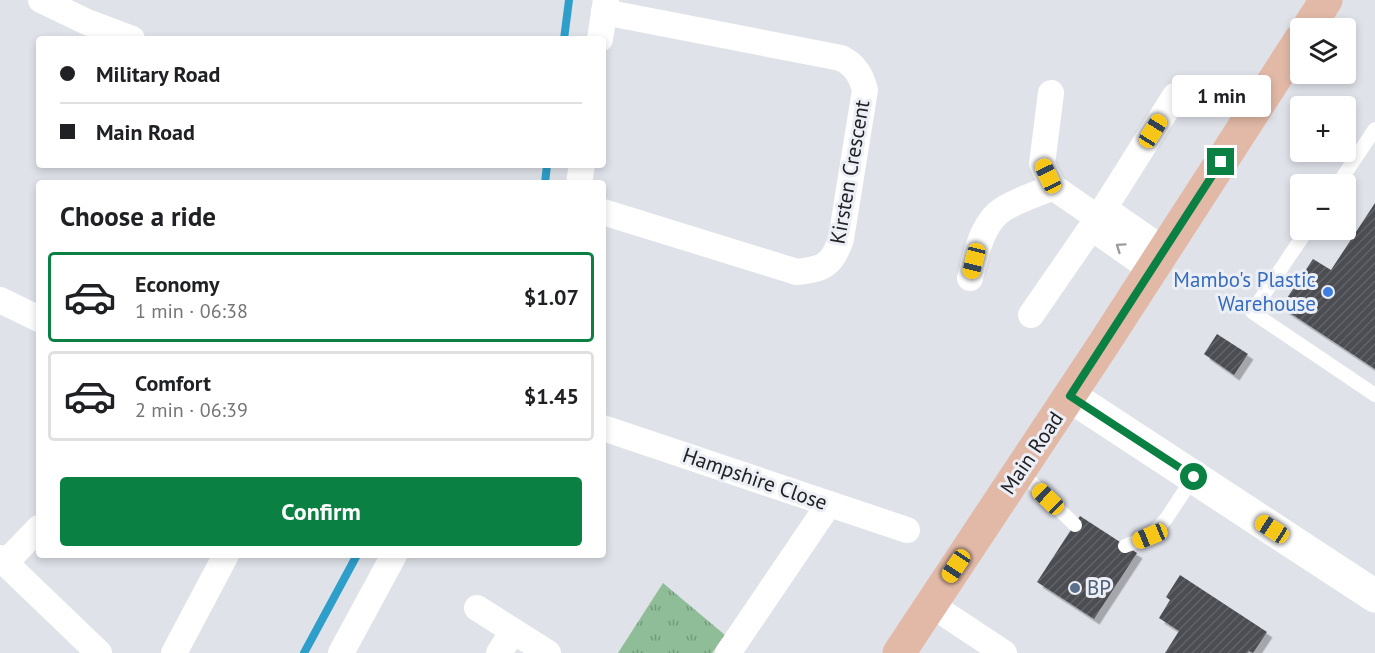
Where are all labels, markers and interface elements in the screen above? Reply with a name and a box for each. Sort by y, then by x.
map controls [1290,18,1356,240]
button: layers [1290,18,1356,84]
text: Military Road [96,60,220,88]
callout: 1 min [1172,75,1270,117]
text: 1 min [1197,83,1246,109]
button: + [1290,96,1356,162]
street label: Kirsten Crescent [824,98,875,246]
car [1136,111,1170,151]
text: Main Road [96,118,195,146]
route end [1207,148,1234,175]
car [1032,156,1064,196]
button: − [1290,174,1356,240]
text: Choose a ride [60,199,216,233]
car [961,241,987,281]
one-way arrow [1115,243,1126,254]
place label: Mambo's Plastic Warehouse [1173,266,1316,317]
icon: car [63,270,117,324]
text: Economy [135,270,219,298]
text: $1.07 [524,283,579,311]
marker: Mambo's Plastic Warehouse [1321,285,1335,299]
text: 1 min · 06:38 [135,298,248,324]
icon: car [63,369,117,423]
text: Comfort [135,369,211,397]
text: $1.45 [524,382,579,410]
text: 2 min · 06:39 [135,397,248,423]
street label: Main Road [994,406,1069,499]
street label: Hampshire Close [679,441,831,516]
route start [1180,463,1207,490]
button: Confirm [60,477,582,546]
car [1029,480,1067,518]
car [1252,512,1292,546]
car [1130,521,1170,551]
car [938,546,974,586]
place label: BP [1087,574,1111,601]
marker: BP [1068,581,1082,595]

